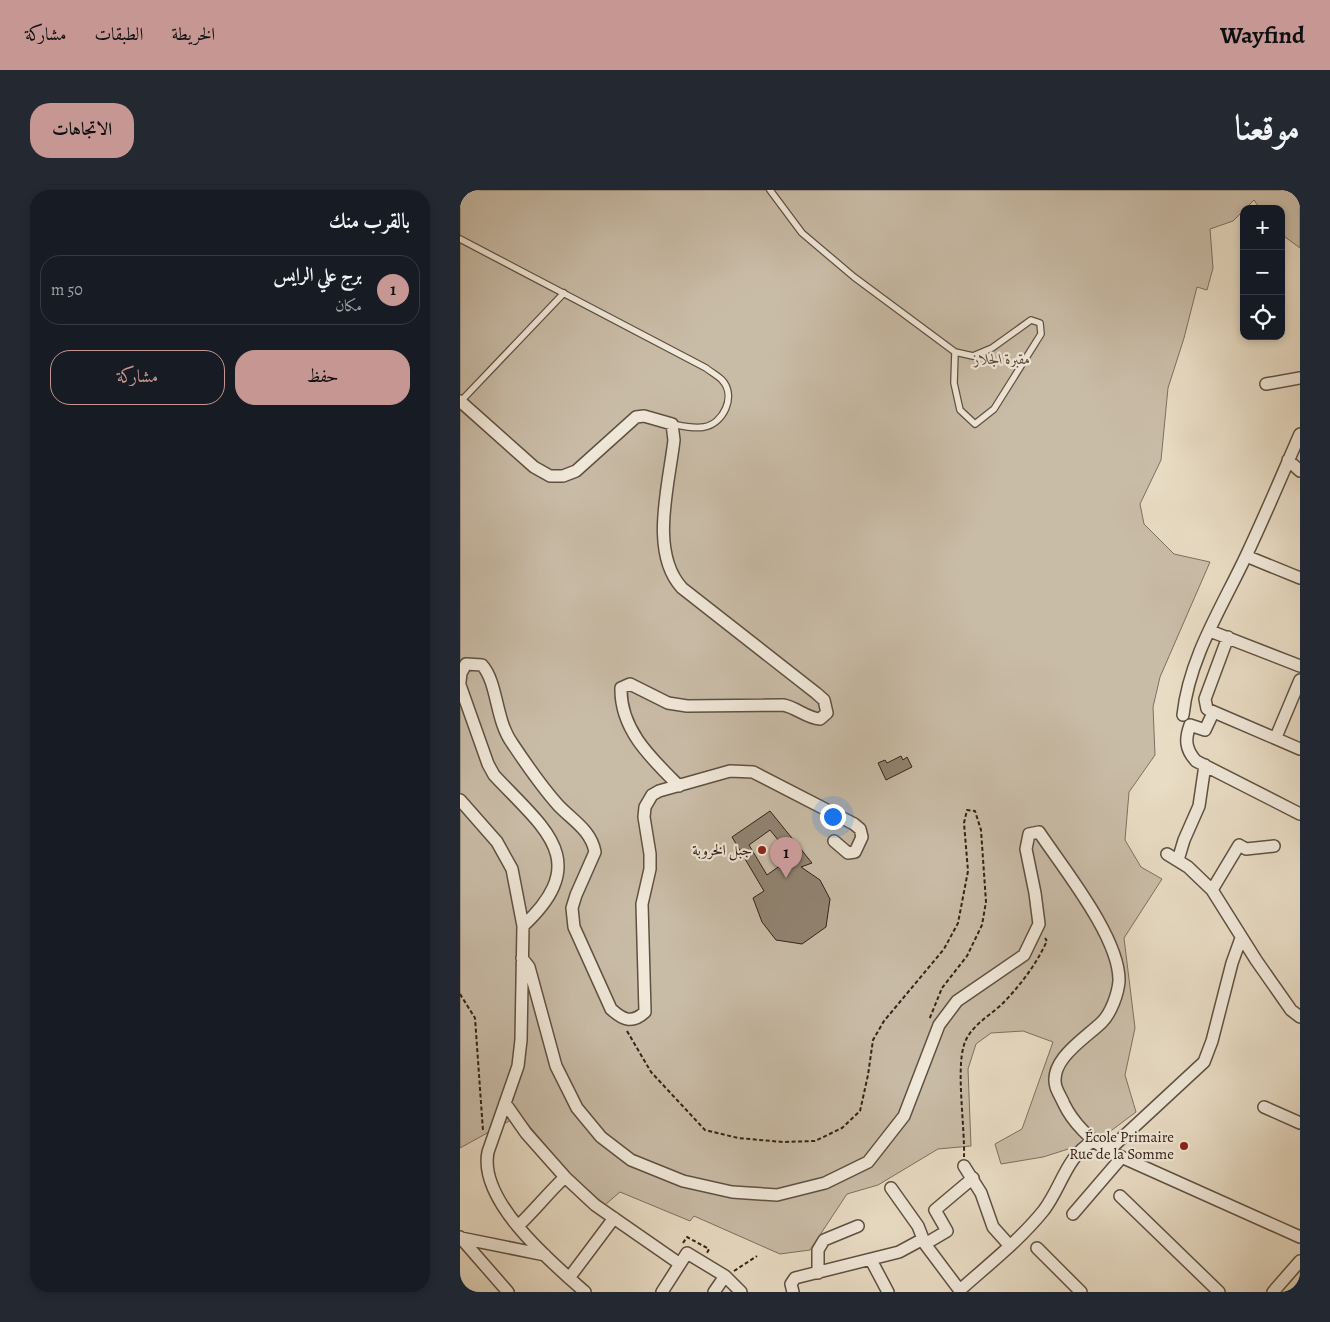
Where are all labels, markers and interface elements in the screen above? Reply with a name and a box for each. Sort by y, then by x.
text: Wayfind [1220,19,1305,51]
text: مشاركة [25,22,66,46]
text: الطبقات [94,22,143,46]
text: الخريطة [171,22,215,46]
button: الاتجاهات [30,103,134,158]
text: موقعنا [1235,103,1300,151]
map controls [1240,205,1285,340]
button: + [1240,205,1285,250]
text: بالقرب منك [329,207,410,235]
button: − [1240,250,1285,295]
text: برج علي الرايس [273,262,362,288]
text: 50 m [51,279,83,301]
text: 1 [390,279,396,301]
text: مكان [335,295,362,317]
button: locate [1240,295,1285,340]
park label: مقبرة الجلاز [973,349,1030,369]
button: مشاركة [50,350,225,405]
button: حفظ [235,350,410,405]
your location [820,804,846,830]
pin: 1 [770,837,802,878]
place label: جبل الخروبة [692,840,752,861]
marker: جبل الخروبة [756,844,768,856]
place label: École Primaire Rue de la Somme [1069,1127,1174,1164]
marker: École Primaire Rue de la Somme [1178,1140,1190,1152]

